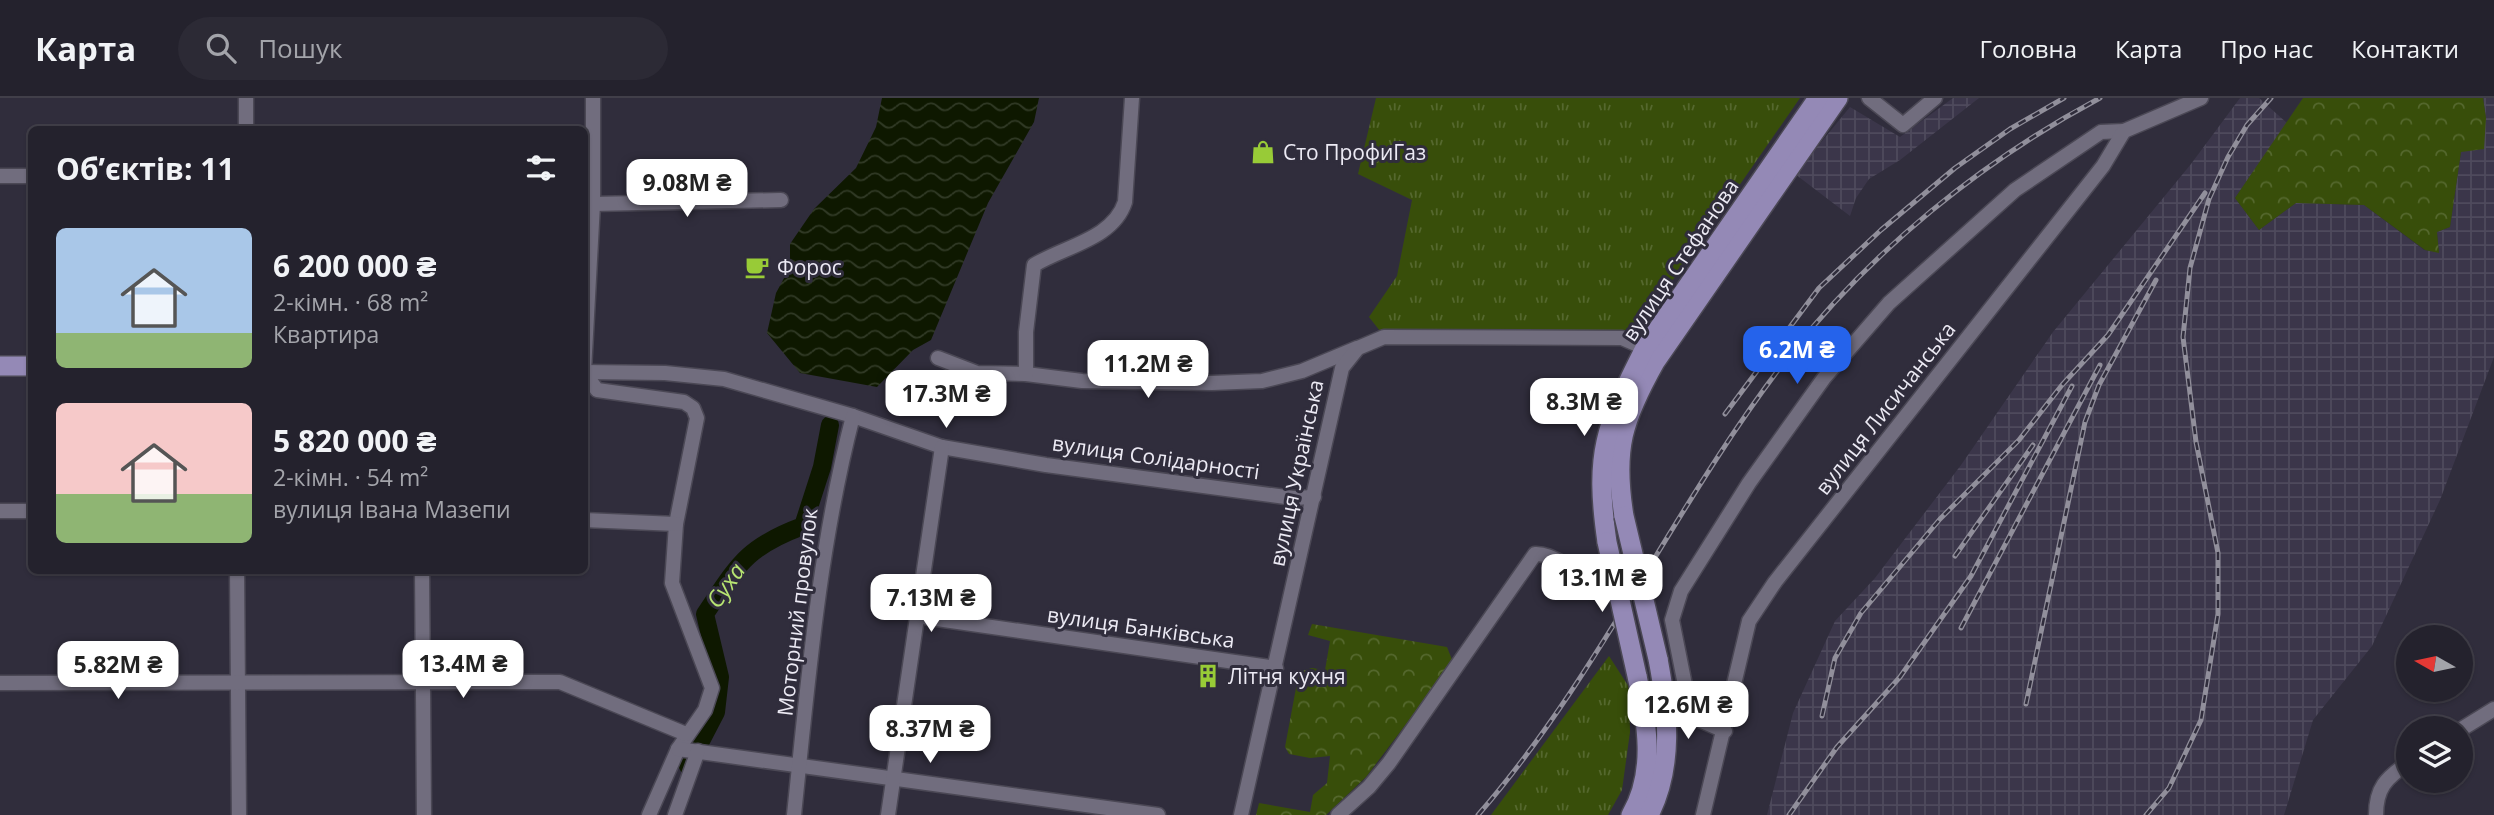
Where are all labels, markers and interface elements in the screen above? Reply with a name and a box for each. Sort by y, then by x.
search box [178,17,668,80]
text: Карта [35,26,136,71]
icon: search [202,29,240,67]
text: Пошук [258,30,342,66]
text: Головна [1980,32,2077,65]
text: Карта [2115,32,2182,65]
text: Про нас [2220,32,2313,65]
text: Контакти [2351,32,2459,65]
shop icon: Сто ПрофиГаз [1249,138,1277,166]
place label: Сто ПрофиГаз [1283,138,1426,166]
text: Об’єктів: 11 [56,148,235,189]
icon: filters [522,149,560,187]
pin: 9.08M ₴ [622,159,752,219]
text: 9.08M ₴ [642,166,732,198]
street label: вулиця Стефанова [1615,174,1745,346]
text: 6 200 000 ₴ [273,245,436,286]
cafe icon: Форос [743,253,771,281]
place label: Форос [777,253,842,281]
icon: home [112,256,196,340]
text: 2-кімн. · 68 m² [273,286,428,318]
street label: вулиця Лисичанська [1809,316,1961,500]
text: Квартира [273,318,379,350]
pin: 6.2M ₴ [1740,327,1854,386]
text: 6.2M ₴ [1759,333,1835,365]
pin: 11.2M ₴ [1083,341,1213,400]
text: 11.2M ₴ [1103,347,1193,379]
pin: 17.3M ₴ [881,370,1011,430]
text: 17.3M ₴ [901,377,991,409]
street label: вулиця Українська [1263,377,1329,569]
pin: 8.3M ₴ [1527,378,1641,438]
text: 8.3M ₴ [1546,385,1622,417]
text: 5 820 000 ₴ [273,420,436,461]
street label: вулиця Солідарності [1051,429,1261,485]
icon: home [112,431,196,515]
text: 2-кімн. · 54 m² [273,461,428,493]
text: вулиця Івана Мазепи [273,493,511,525]
street label: Моторний провулок [770,506,824,717]
pin: 13.1M ₴ [1537,554,1667,614]
water label: Суха [698,556,752,614]
text: 13.1M ₴ [1557,561,1647,593]
pin: 7.13M ₴ [866,574,996,634]
text: 7.13M ₴ [886,581,976,613]
street label: вулиця Банківська [1045,600,1237,654]
north arrow [2396,625,2473,702]
map controls [2396,625,2473,793]
pin: 13.4M ₴ [398,640,528,700]
pin: 5.82M ₴ [53,642,183,701]
text: 13.4M ₴ [418,647,508,679]
text: 5.82M ₴ [73,648,163,680]
building icon: Літня кухня [1194,662,1222,690]
place label: Літня кухня [1228,662,1346,690]
pin: 12.6M ₴ [1623,682,1753,741]
text: 12.6M ₴ [1643,688,1733,720]
pin: 8.37M ₴ [865,706,995,765]
text: 8.37M ₴ [885,712,975,744]
button: layers [2396,716,2473,793]

